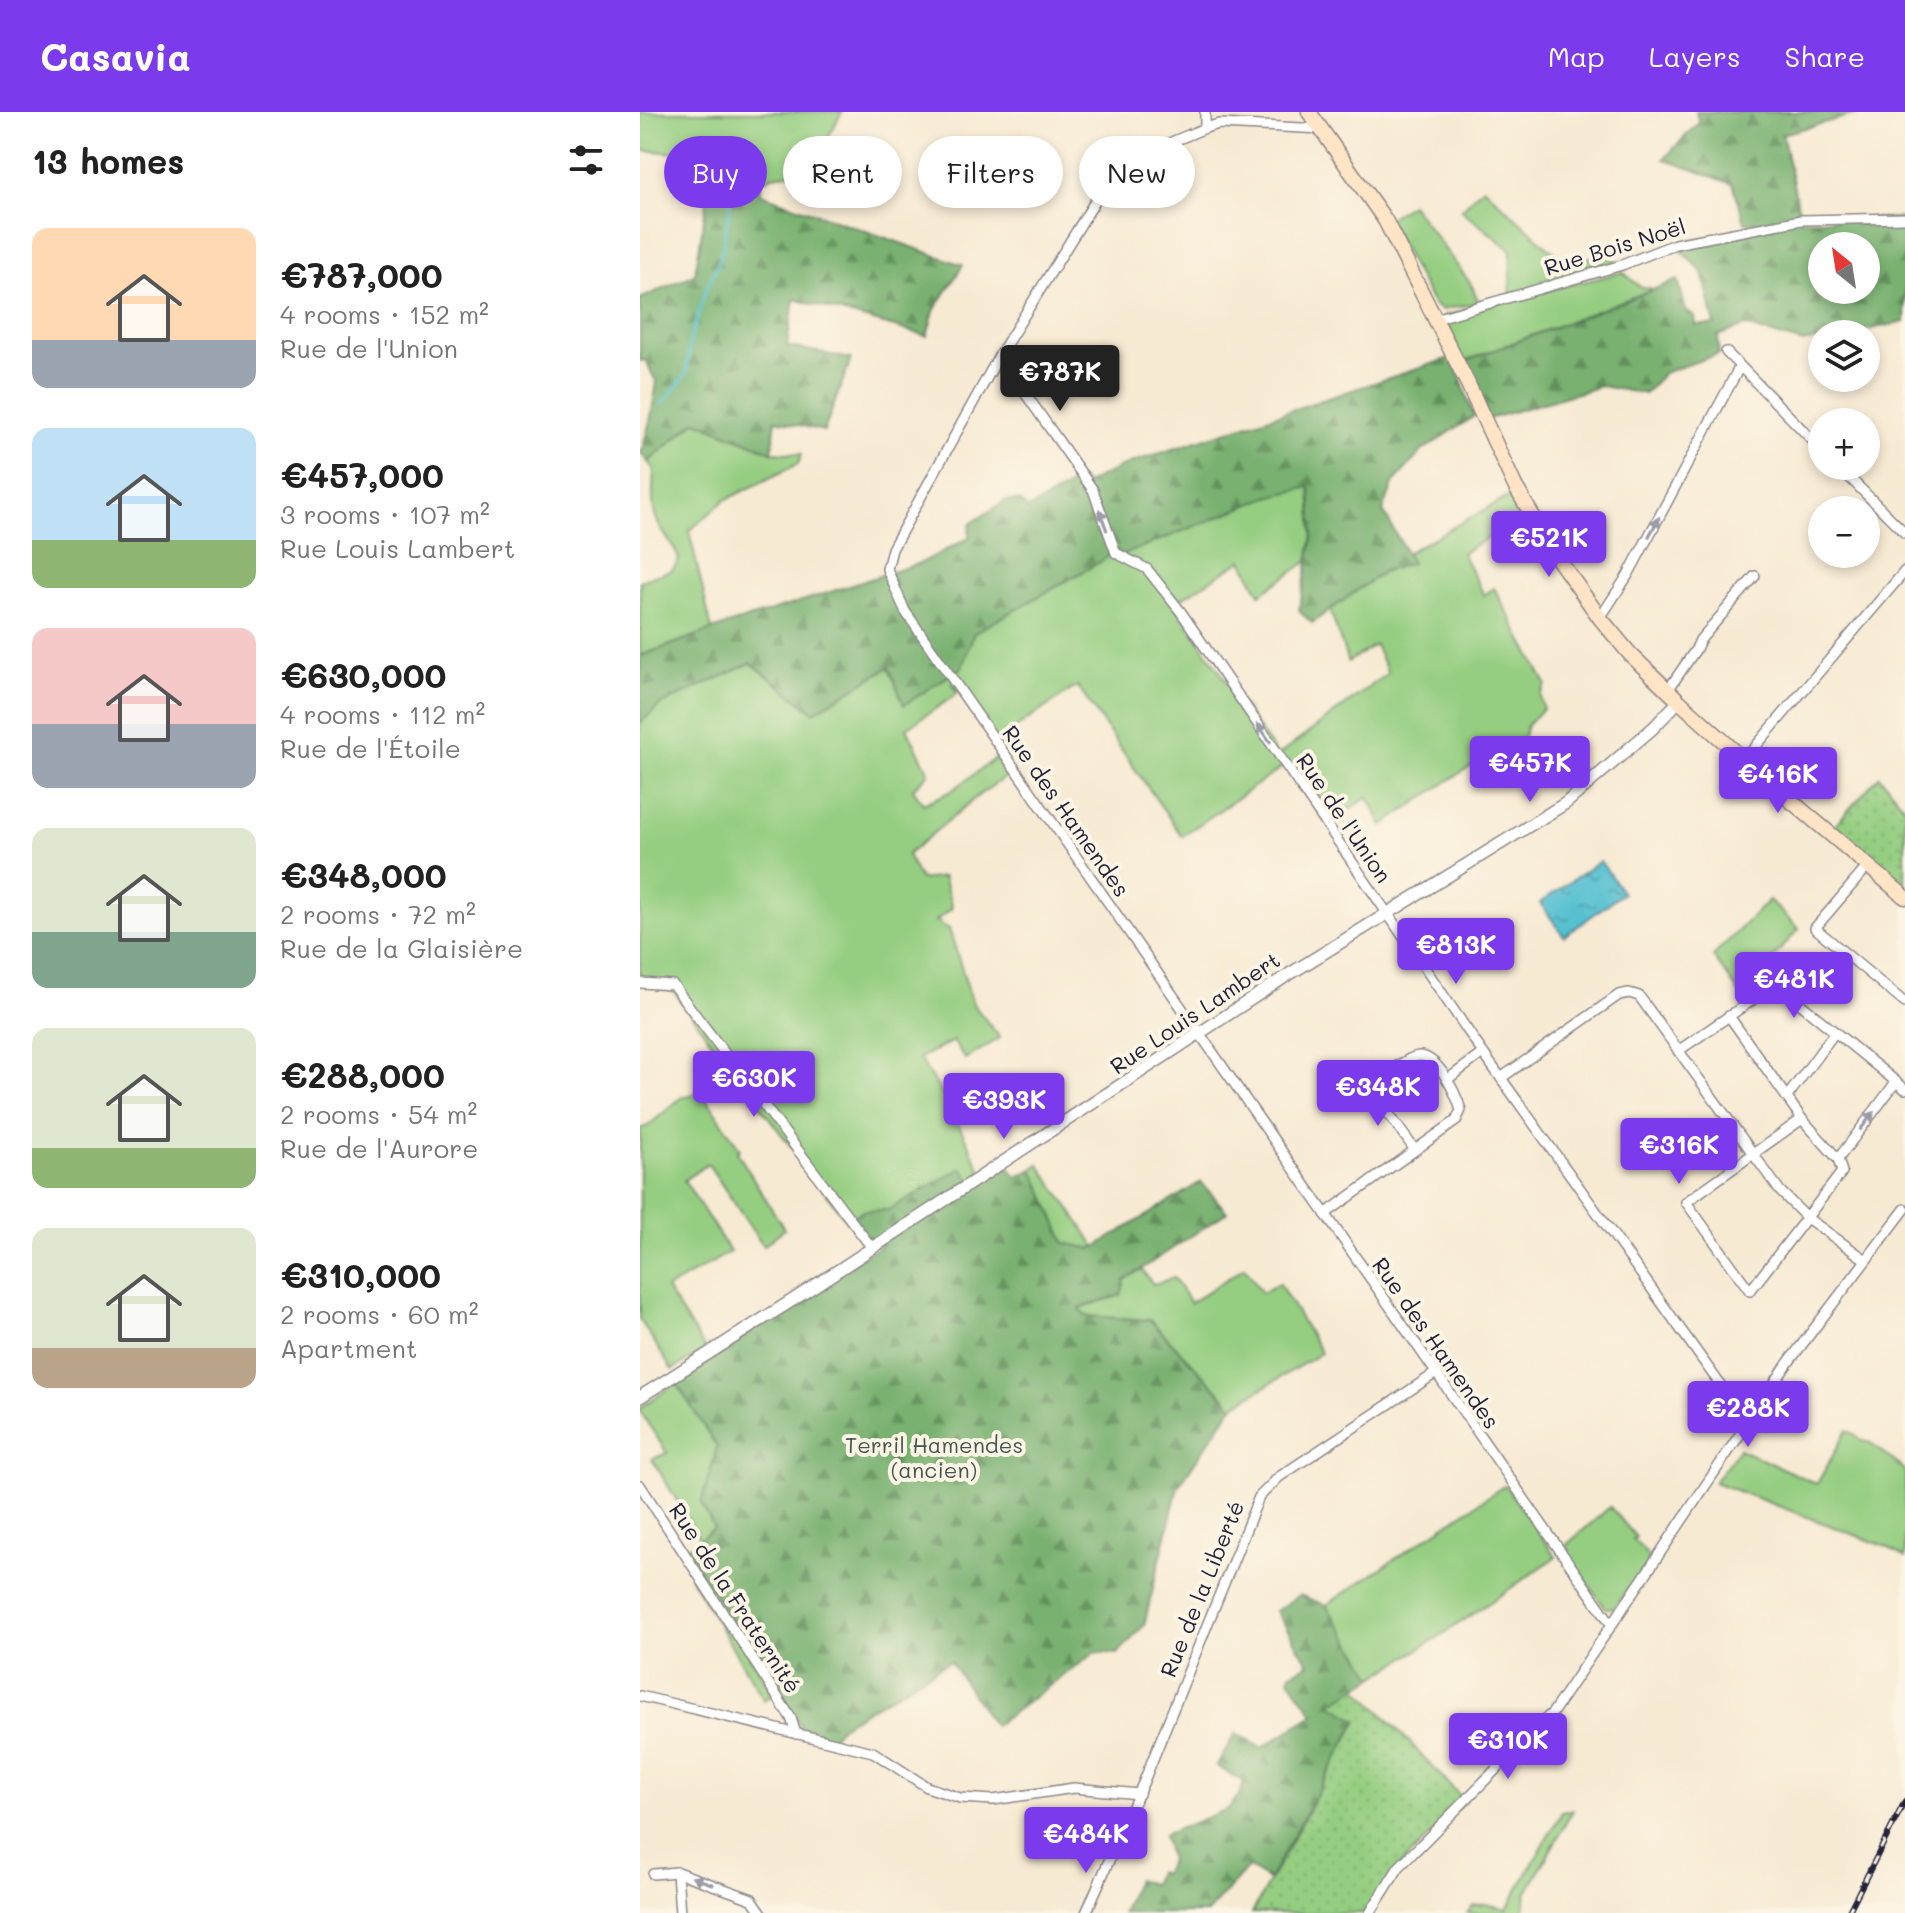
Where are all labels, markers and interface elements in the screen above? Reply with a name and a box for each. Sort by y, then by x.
text: Casavia [40,31,191,81]
text: Map [1548,38,1605,74]
text: Layers [1649,38,1741,74]
text: Share [1785,38,1865,74]
chip: Buy [664,136,767,208]
chip: Rent [783,136,902,208]
chip: Filters [918,136,1063,208]
chip: New [1079,136,1195,208]
text: 13 homes [32,138,185,183]
icon: filters [564,138,608,182]
street label: Rue Bois Noël [1541,211,1689,282]
north arrow [1808,232,1880,304]
map controls [1808,232,1880,568]
text: €787,000 [280,252,443,297]
icon: home [96,260,192,356]
text: 4 rooms · 152 m² [280,297,489,331]
button: layers [1808,320,1880,392]
text: Rue de l'Union [280,331,458,365]
pin: €787K [1004,345,1116,413]
text: €787K [1018,354,1102,388]
button: + [1808,408,1880,480]
text: €457,000 [280,452,444,497]
icon: home [96,460,192,556]
button: − [1808,496,1880,568]
text: 3 rooms · 107 m² [280,497,490,531]
one-way arrow [1097,507,1109,531]
pin: €521K [1493,511,1605,579]
one-way arrow [1647,516,1661,538]
text: €521K [1509,520,1589,554]
text: Rue Louis Lambert [280,531,515,565]
text: €630,000 [280,652,446,697]
icon: home [96,660,192,756]
text: 4 rooms · 112 m² [280,697,485,731]
street label: Rue des Hamendes [996,719,1137,902]
one-way arrow [1257,722,1272,743]
text: Rue de l'Étoile [280,731,461,765]
pin: €457K [1474,736,1586,804]
text: €457K [1488,745,1572,779]
street label: Rue de l'Union [1290,747,1399,888]
pin: €416K [1722,747,1834,815]
text: €416K [1737,756,1819,790]
text: €348,000 [280,852,447,897]
icon: home [96,860,192,956]
text: 2 rooms · 72 m² [280,897,476,931]
pin: €813K [1400,918,1512,986]
text: €813K [1415,927,1497,961]
text: Rue de la Glaisière [280,931,523,965]
street label: Rue Louis Lambert [1104,945,1285,1080]
pin: €481K [1738,952,1850,1020]
text: €481K [1753,961,1835,995]
pin: €630K [698,1051,810,1119]
text: €288,000 [280,1052,445,1097]
icon: home [96,1060,192,1156]
text: €630K [711,1060,797,1094]
pin: €348K [1322,1060,1434,1128]
text: €348K [1335,1069,1421,1103]
pin: €393K [948,1073,1060,1141]
text: €393K [961,1082,1047,1116]
text: 2 rooms · 54 m² [280,1097,477,1131]
one-way arrow [1858,1111,1874,1131]
pin: €316K [1623,1118,1735,1186]
text: €316K [1638,1127,1720,1161]
text: Rue de l'Aurore [280,1131,478,1165]
street label: Rue des Hamendes [1366,1251,1507,1434]
text: €310,000 [280,1252,441,1297]
icon: home [96,1260,192,1356]
text: 2 rooms · 60 m² [280,1297,479,1331]
text: Apartment [280,1331,417,1365]
pin: €288K [1692,1381,1804,1449]
text: €288K [1706,1390,1790,1424]
park label: Terril Hamendes (ancien) [845,1430,1023,1484]
street label: Rue de la Liberté [1153,1496,1250,1681]
street label: Rue de la Fraternité [663,1497,808,1698]
pin: €310K [1452,1713,1564,1781]
text: €310K [1467,1722,1549,1756]
pin: €484K [1030,1807,1142,1875]
text: €484K [1042,1816,1130,1850]
one-way arrow [691,1874,715,1887]

